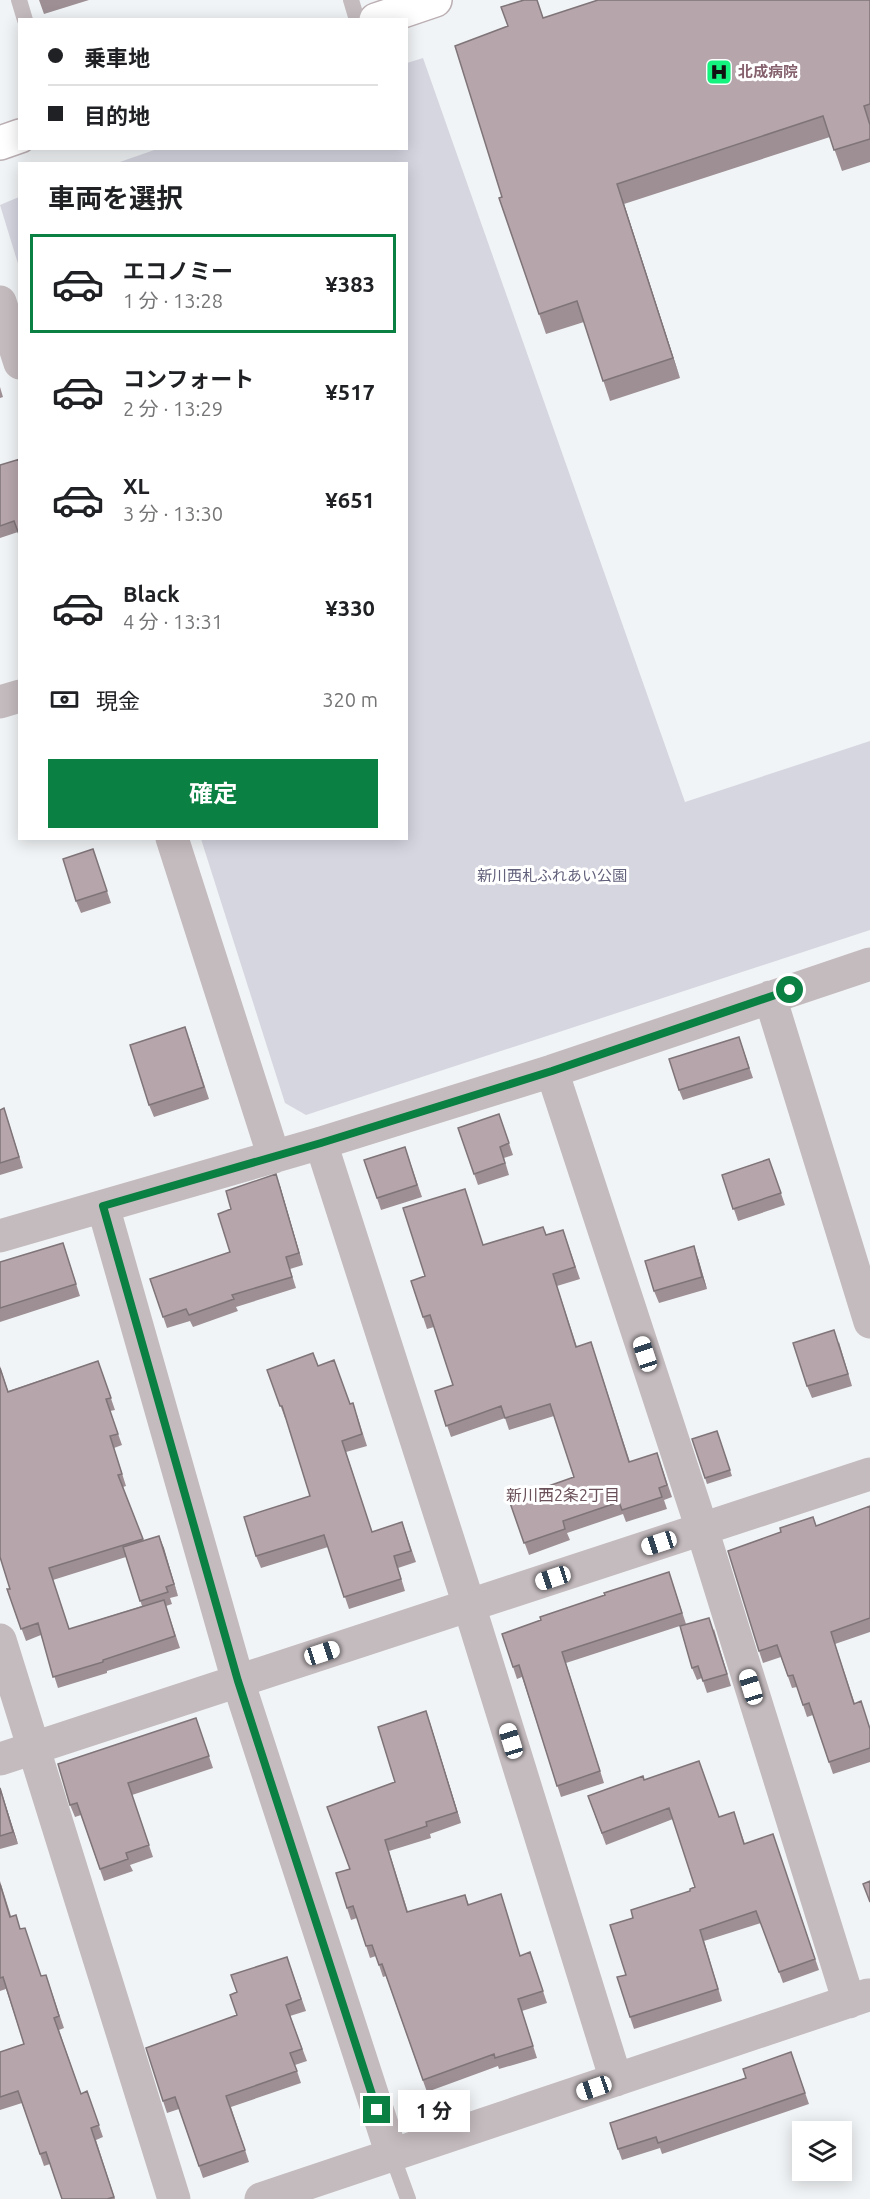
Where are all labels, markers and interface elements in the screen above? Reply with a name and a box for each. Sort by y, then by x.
text: 乗車地 [84,45,150,70]
hospital icon: 北成病院 [704,57,734,87]
place label: 北成病院 [738,63,798,80]
text: 目的地 [84,103,150,128]
text: 車両を選択 [48,183,183,213]
icon: car [51,257,105,311]
text: エコノミー [123,258,233,283]
text: ¥383 [325,271,375,296]
text: 1 分 · 13:28 [123,289,223,312]
icon: car [51,365,105,419]
text: コンフォート [123,366,254,391]
text: ¥517 [325,379,375,404]
text: 2 分 · 13:29 [123,397,223,420]
icon: car [51,473,105,527]
text: XL [123,473,150,498]
text: ¥651 [325,487,375,512]
text: 3 分 · 13:30 [123,502,223,525]
icon: car [51,581,105,635]
text: Black [123,581,180,606]
text: ¥330 [325,595,375,620]
text: 4 分 · 13:31 [123,610,223,633]
icon: cash [48,683,81,716]
text: 現金 [96,688,140,713]
text: 320 m [322,688,378,711]
button: 確定 [48,759,378,828]
park label: 新川西札ふれあい公園 [477,867,627,884]
route start [776,976,803,1003]
car [631,1334,659,1374]
district label: 新川西2条2丁目 [506,1486,620,1504]
car [639,1529,679,1557]
car [533,1564,573,1592]
car [302,1639,342,1667]
car [737,1667,765,1707]
car [497,1721,525,1761]
car [574,2074,614,2102]
callout: 1 分 [398,2089,470,2131]
route end [363,2096,390,2123]
text: 1 分 [416,2099,452,2122]
map controls [792,2121,852,2181]
button: layers [792,2121,852,2181]

